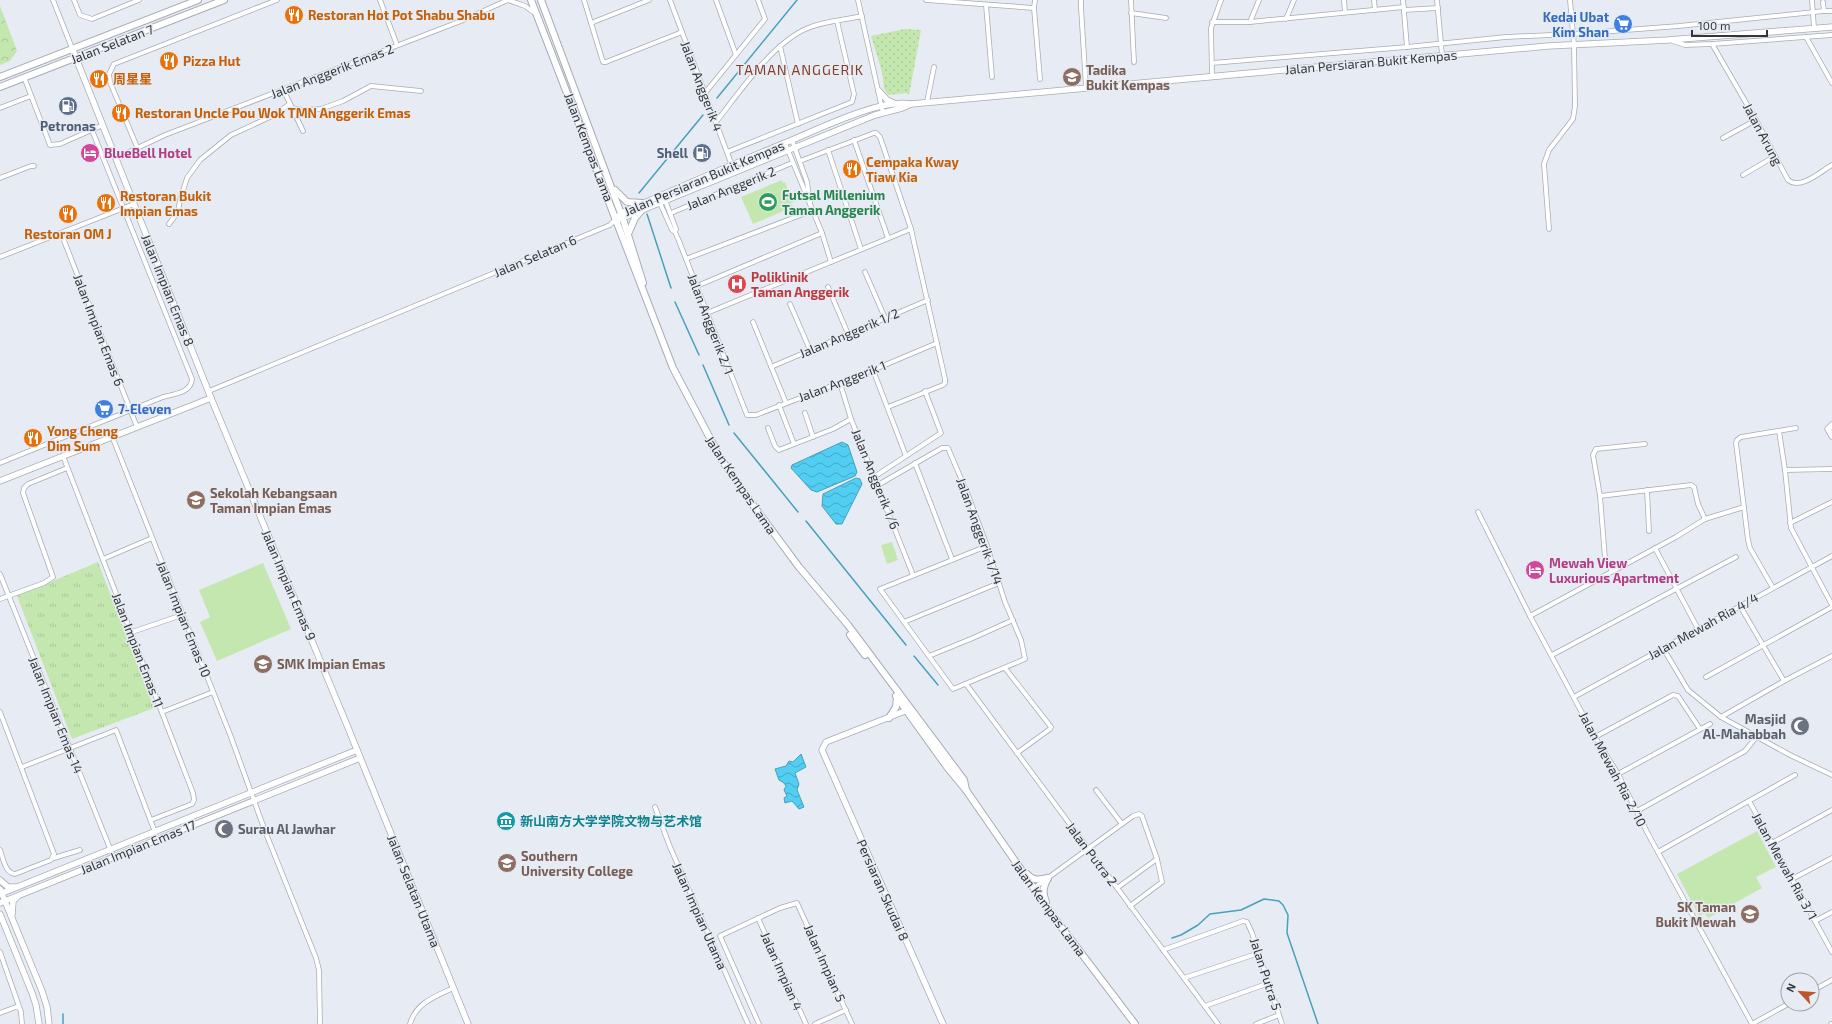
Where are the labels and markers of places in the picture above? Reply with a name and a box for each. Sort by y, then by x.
restaurant icon: Restoran Hot Pot Shabu Shabu [283,4,305,26]
place label: Restoran Hot Pot Shabu Shabu [308,7,495,23]
place label: Kedai Ubat Kim Shan [1543,9,1610,40]
supermarket icon: Kedai Ubat Kim Shan [1612,13,1634,35]
restaurant icon: Pizza Hut [158,50,180,72]
place label: Pizza Hut [183,53,241,69]
place label: Tadika Bukit Kempas [1086,62,1170,93]
school or university icon: Tadika Bukit Kempas [1061,66,1083,88]
restaurant icon: 周星星 [88,68,110,90]
place label: 周星星 [113,71,152,87]
fuel station icon: Petronas [57,95,79,117]
restaurant icon: Restoran Uncle Pou Wok TMN Anggerik Emas [110,102,132,124]
place label: Restoran Uncle Pou Wok TMN Anggerik Emas [135,105,411,121]
place label: Petronas [40,118,96,134]
hotel icon: BlueBell Hotel [79,142,101,164]
fuel station icon: Shell [691,142,713,164]
place label: BlueBell Hotel [104,145,193,161]
place label: Shell [657,145,689,161]
place label: Cempaka Kway Tiaw Kia [866,154,959,185]
restaurant icon: Cempaka Kway Tiaw Kia [841,158,863,180]
place label: Futsal Millenium Taman Anggerik [782,187,885,218]
place label: Restoran Bukit Impian Emas [120,188,212,219]
sports icon: Futsal Millenium Taman Anggerik [757,191,779,213]
restaurant icon: Restoran Bukit Impian Emas [95,192,117,214]
restaurant icon: Restoran OM J [57,203,79,225]
place label: Restoran OM J [24,226,112,242]
place label: Poliklinik Taman Anggerik [751,269,850,300]
hospital icon: Poliklinik Taman Anggerik [726,273,748,295]
supermarket icon: 7-Eleven [93,398,115,420]
place label: 7-Eleven [118,401,172,417]
place label: Yong Cheng Dim Sum [47,423,118,454]
restaurant icon: Yong Cheng Dim Sum [22,427,44,449]
place label: Sekolah Kebangsaan Taman Impian Emas [210,485,338,516]
school or university icon: Sekolah Kebangsaan Taman Impian Emas [185,489,207,511]
place label: Mewah View Luxurious Apartment [1549,555,1680,586]
hotel icon: Mewah View Luxurious Apartment [1524,559,1546,581]
school or university icon: SMK Impian Emas [252,653,274,675]
place label: SMK Impian Emas [277,656,385,672]
place label: Masjid Al-Mahabbah [1703,711,1786,742]
mosque icon: Masjid Al-Mahabbah [1789,715,1811,737]
museum icon: 新山南方大学学院文物与艺术馆 [495,810,517,832]
place label: 新山南方大学学院文物与艺术馆 [520,813,702,829]
mosque icon: Surau Al Jawhar [213,818,235,840]
place label: Surau Al Jawhar [238,821,336,837]
place label: Southern University College [521,848,633,879]
school or university icon: Southern University College [496,852,518,874]
place label: SK Taman Bukit Mewah [1656,899,1736,930]
school or university icon: SK Taman Bukit Mewah [1739,903,1761,925]

